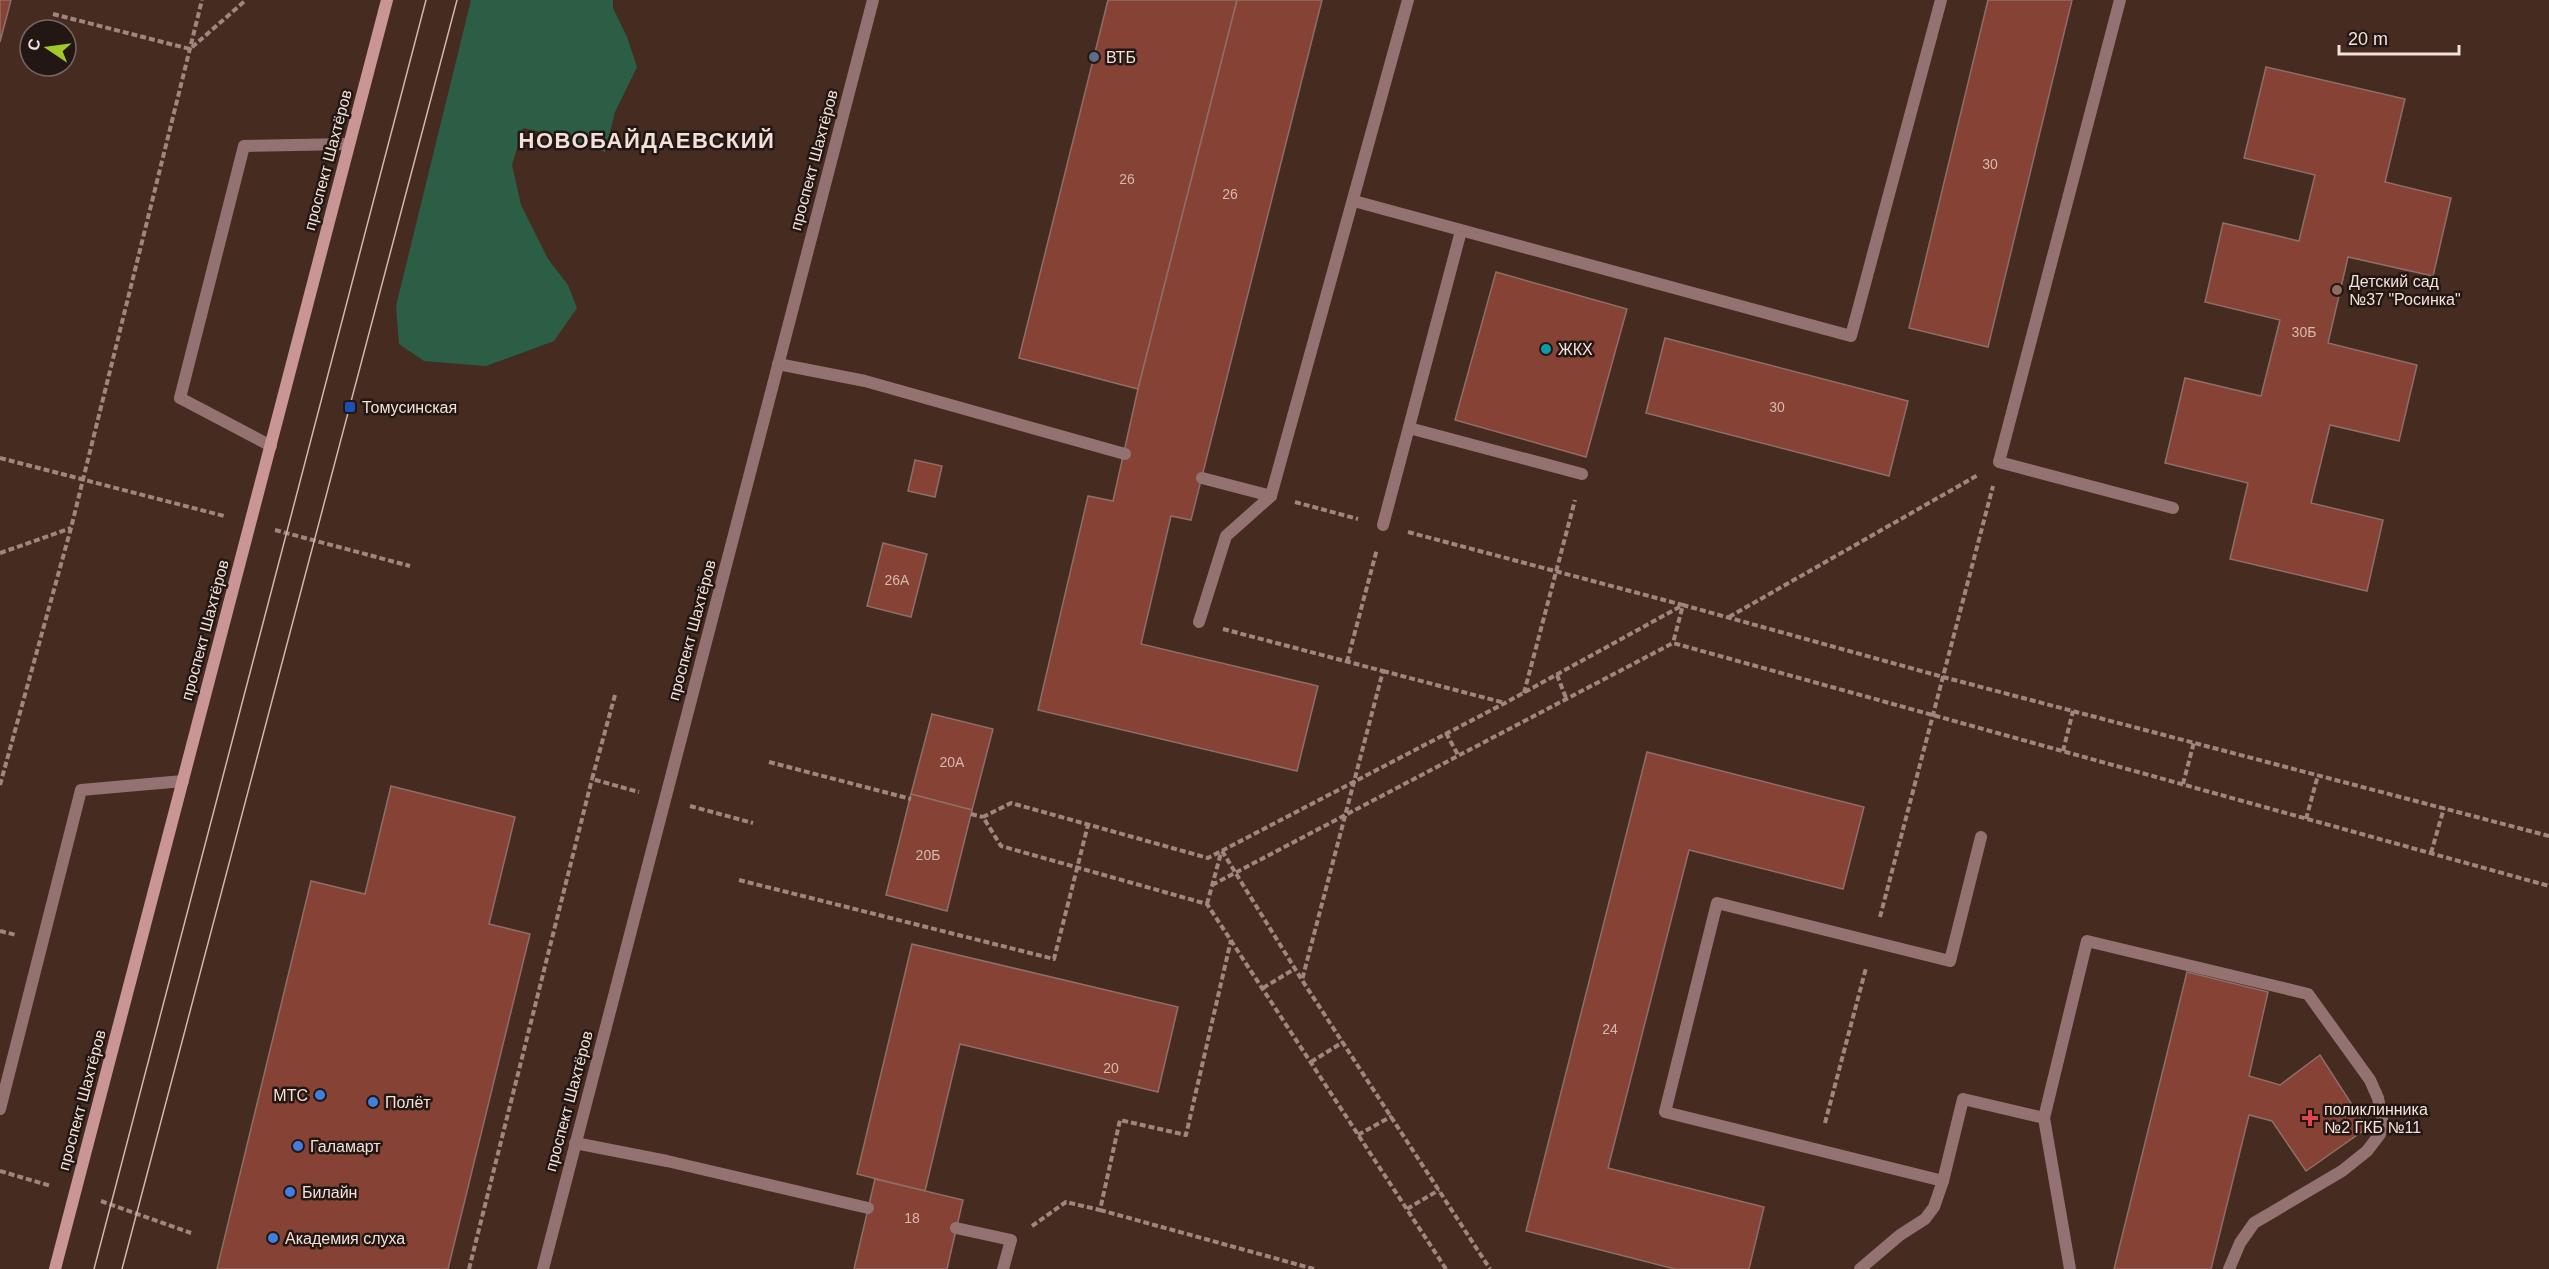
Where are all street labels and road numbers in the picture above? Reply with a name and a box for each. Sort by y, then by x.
street label: проспект Шахтёров [301,88,355,232]
street label: проспект Шахтёров [787,88,841,232]
street label: проспект Шахтёров [178,558,232,702]
street label: проспект Шахтёров [665,558,719,702]
street label: проспект Шахтёров [55,1028,109,1172]
street label: проспект Шахтёров [542,1029,596,1173]

